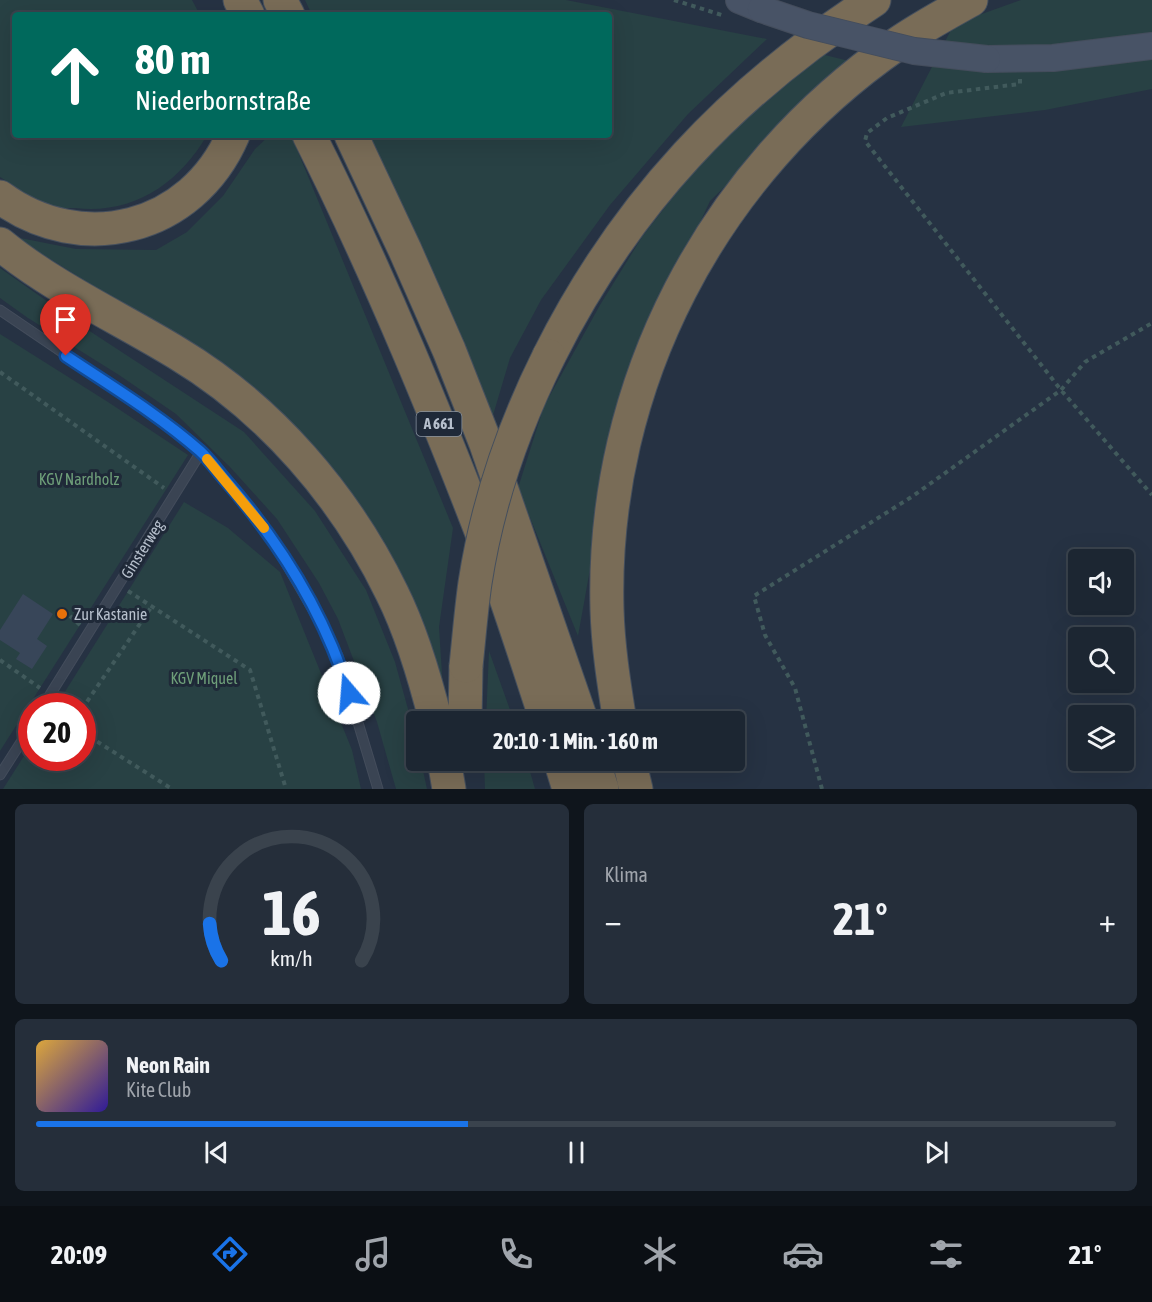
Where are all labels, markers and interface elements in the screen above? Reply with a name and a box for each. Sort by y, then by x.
text: 80 m [135,35,210,83]
icon: ahead [36,36,114,114]
text: Niederbornstraße [135,85,311,116]
pin [40,294,91,356]
icon: arrive [49,303,82,336]
road number: A 661 [416,412,462,436]
park label: KGV Nardholz [39,470,119,488]
street label: Ginsterweg [117,516,168,582]
map controls [1068,549,1134,771]
button: sound [1068,549,1134,615]
place label: Zur Kastanie [74,605,147,623]
marker: Zur Kastanie [55,607,69,621]
button: search [1068,627,1134,693]
position arrow [317,661,381,725]
park label: KGV Miquel [170,669,238,688]
speed limit sign: 20 [18,693,96,771]
button: layers [1068,705,1134,771]
text: 20:10 · 1 Min. · 160 m [493,728,658,754]
text: Klima [605,863,648,886]
text: 16 [262,877,321,948]
text: 21° [833,893,888,945]
text: − [605,901,622,939]
text: + [1099,901,1116,939]
text: km/h [270,946,313,971]
text: Neon Rain [126,1052,210,1078]
text: Kite Club [126,1078,191,1101]
icon: previous [200,1136,233,1169]
icon: pause [560,1136,593,1169]
icon: next [920,1136,953,1169]
icon: directions [209,1233,251,1275]
icon: music [352,1233,394,1275]
icon: phone [495,1233,537,1275]
icon: climate [639,1233,681,1275]
icon: car [782,1233,824,1275]
icon: filters [925,1233,967,1275]
text: 20:09 [51,1239,107,1270]
text: 21° [1069,1239,1101,1270]

